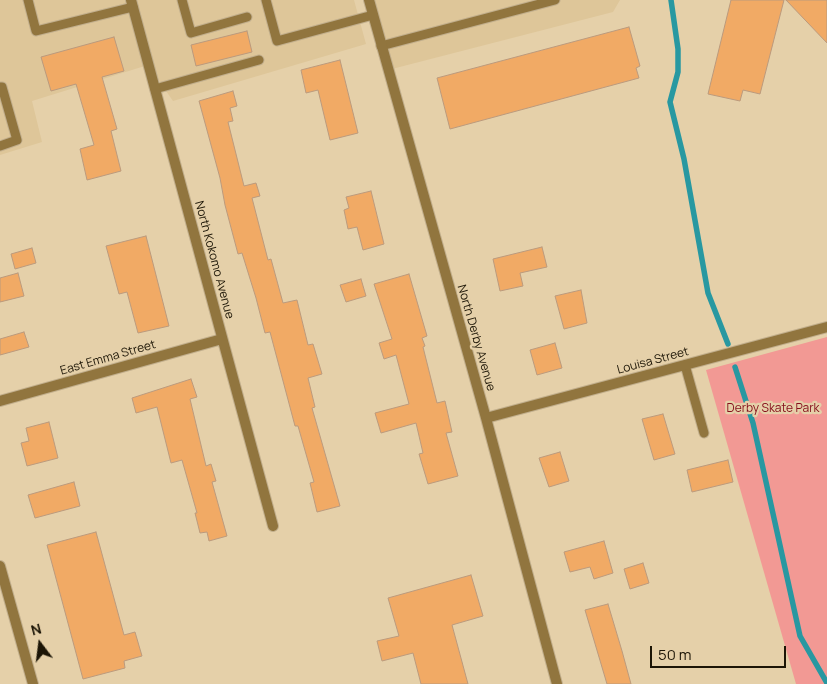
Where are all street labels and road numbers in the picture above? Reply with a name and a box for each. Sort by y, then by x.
street label: North Kokomo Avenue [191,200,237,320]
street label: North Derby Avenue [454,283,498,393]
street label: East Emma Street [59,338,157,378]
street label: Louisa Street [616,344,690,378]

